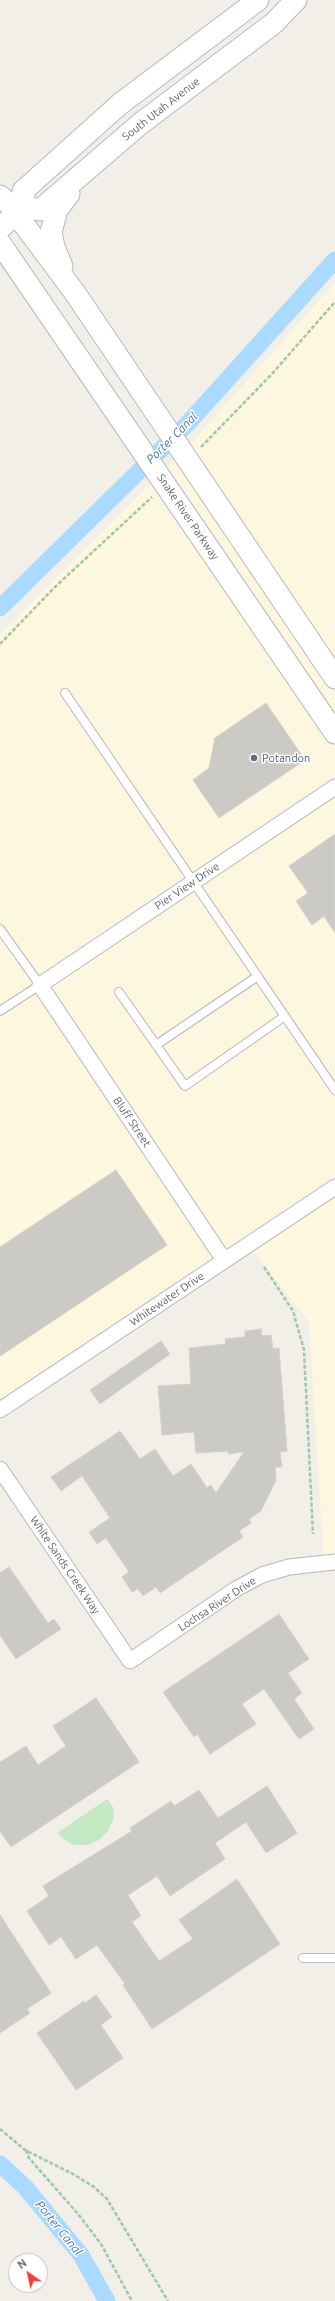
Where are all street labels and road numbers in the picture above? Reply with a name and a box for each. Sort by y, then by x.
street label: South Utah Avenue [120,75,202,143]
street label: Snake River Parkway [154,472,222,562]
street label: Pier View Drive [152,860,222,912]
street label: Bluff Street [110,1094,154,1150]
street label: Whitewater Drive [127,1269,207,1329]
street label: White Sands Creek Way [27,1513,103,1617]
street label: Lochsa River Drive [176,1574,258,1634]

